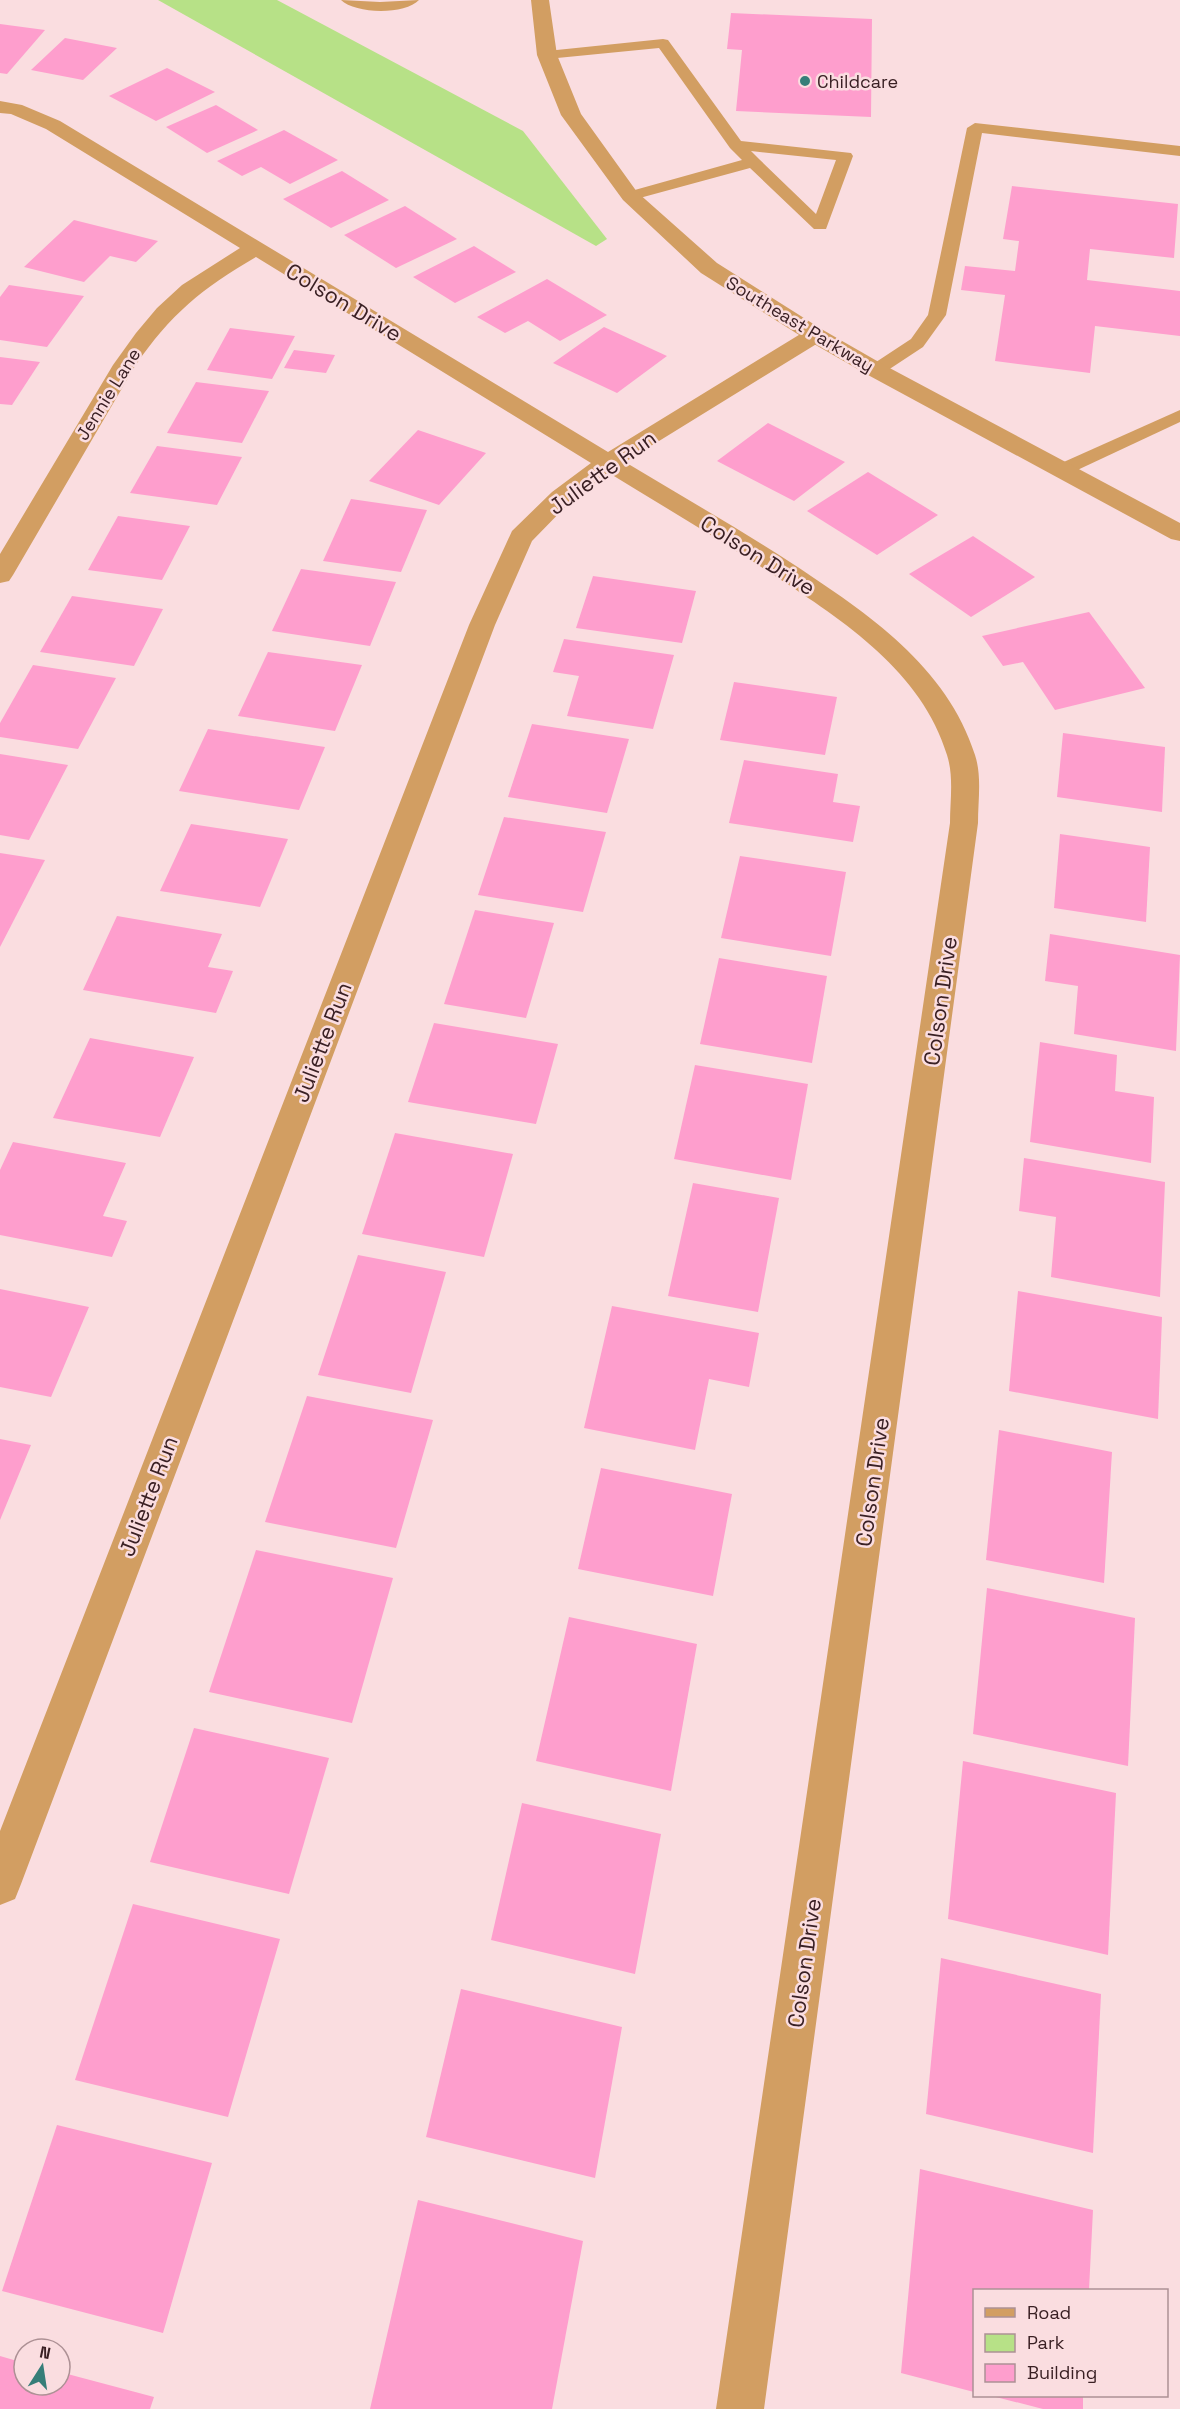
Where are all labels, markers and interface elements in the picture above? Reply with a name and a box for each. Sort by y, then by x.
place label: Childcare [817,70,898,93]
marker: Childcare [798,74,812,88]
street label: Colson Drive [281,256,407,348]
street label: Southeast Parkway [722,271,878,377]
street label: Jennie Lane [71,344,145,444]
street label: Juliette Run [543,423,661,521]
street label: Colson Drive [695,509,821,601]
street label: Colson Drive [917,935,963,1067]
street label: Juliette Run [286,978,358,1106]
street label: Colson Drive [849,1416,895,1548]
street label: Juliette Run [112,1432,184,1560]
street label: Colson Drive [781,1897,827,2029]
legend [973,2289,1168,2397]
text: Road [1027,2301,1071,2324]
text: Park [1027,2331,1065,2354]
north arrow [12,2337,72,2397]
text: N [38,2341,52,2364]
text: Building [1027,2361,1097,2384]

